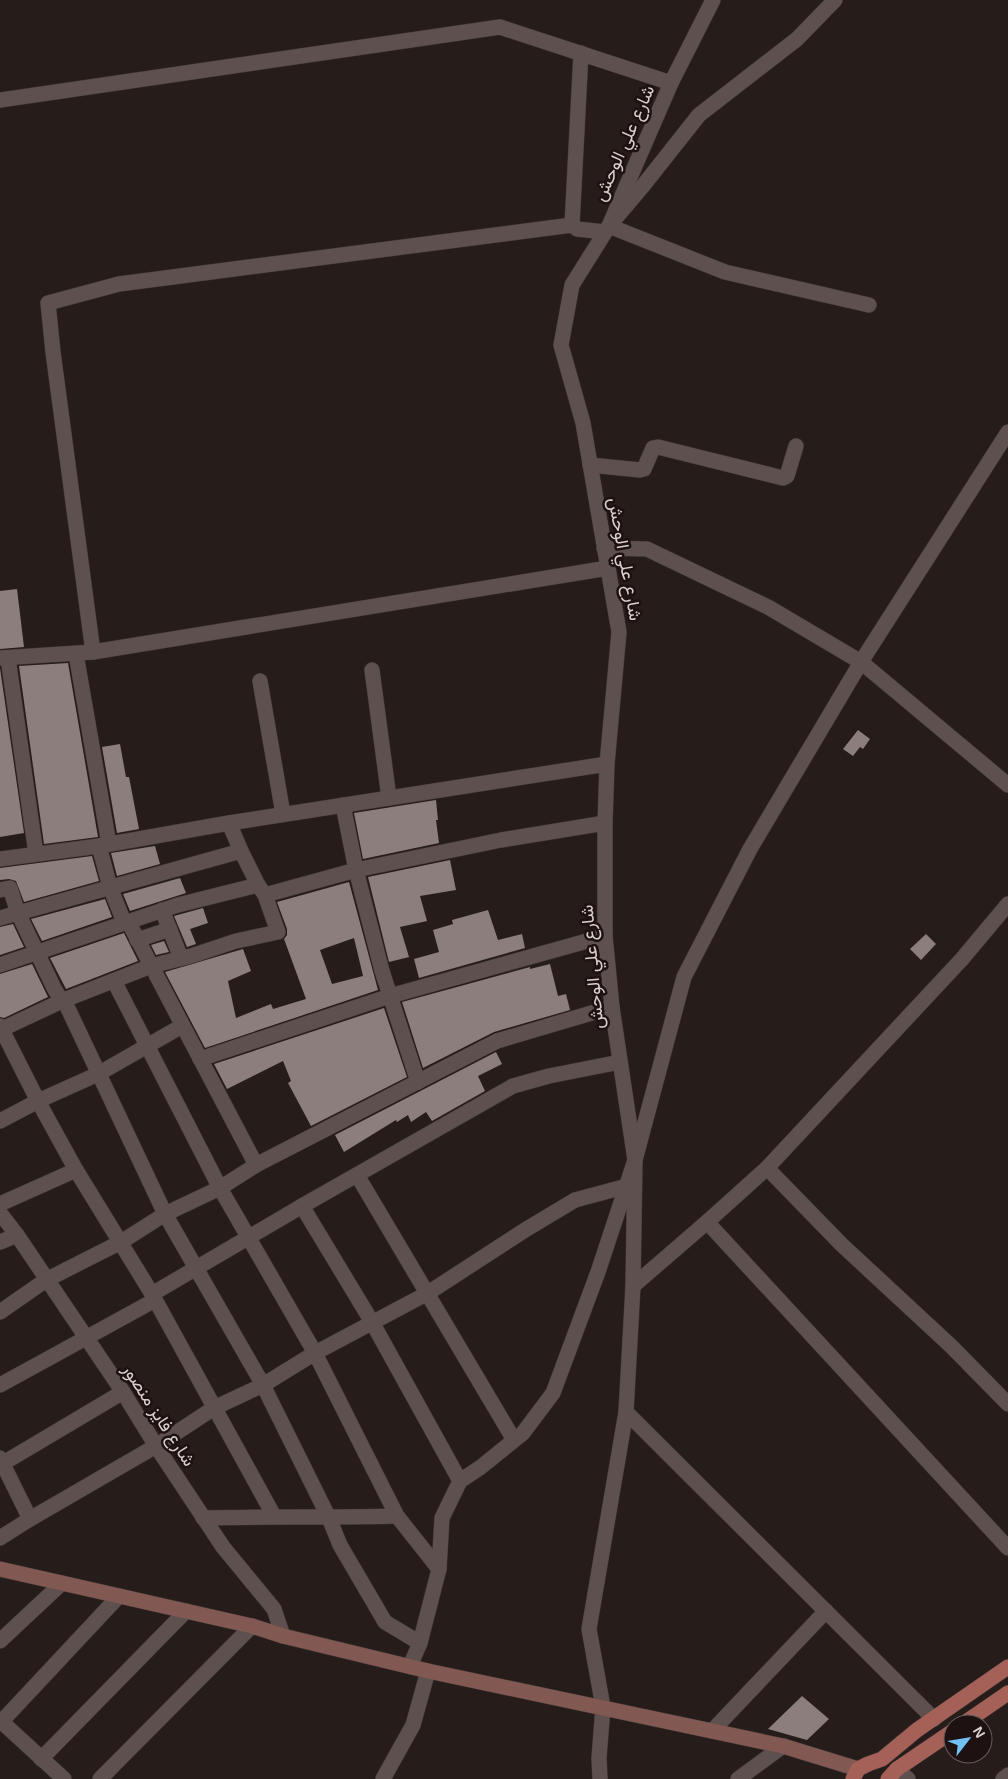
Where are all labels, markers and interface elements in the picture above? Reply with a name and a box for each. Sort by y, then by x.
street label: شارع علي الوحش [590,82,663,206]
street label: شارع علي الوحش [599,496,646,623]
street label: شارع علي الوحش [577,904,612,1030]
street label: شارع فايز منصور [116,1359,199,1471]
north arrow [943,1714,993,1764]
text: N [970,1724,989,1741]

